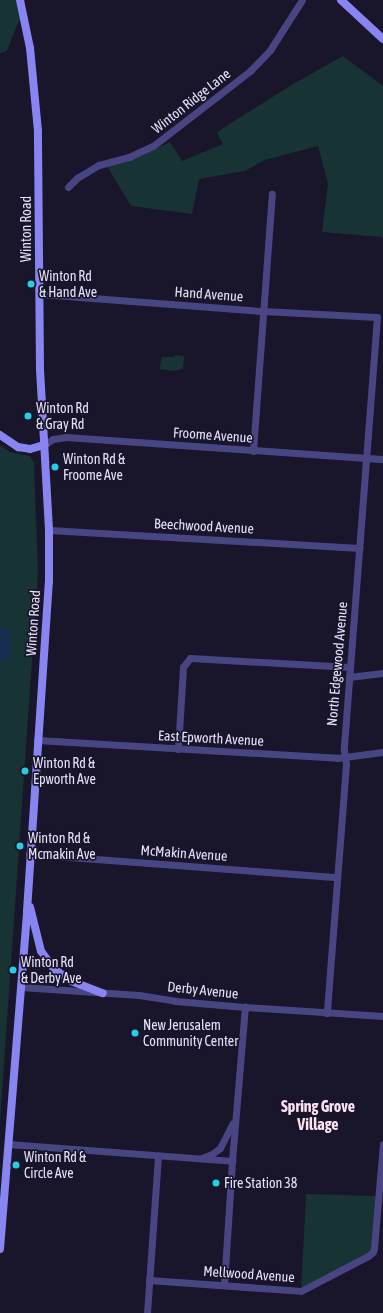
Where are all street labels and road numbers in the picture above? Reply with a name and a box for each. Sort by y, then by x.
street label: Winton Ridge Lane [148,65,234,137]
street label: Winton Road [18,196,34,262]
street label: Hand Avenue [174,283,244,305]
street label: Froome Avenue [173,424,253,446]
street label: Beechwood Avenue [154,515,254,537]
street label: Winton Road [22,589,44,657]
street label: North Edgewood Avenue [323,601,351,727]
street label: East Epworth Avenue [158,727,264,749]
street label: McMakin Avenue [140,842,228,864]
street label: Derby Avenue [167,978,239,1002]
street label: Mellwood Avenue [203,1262,295,1286]

